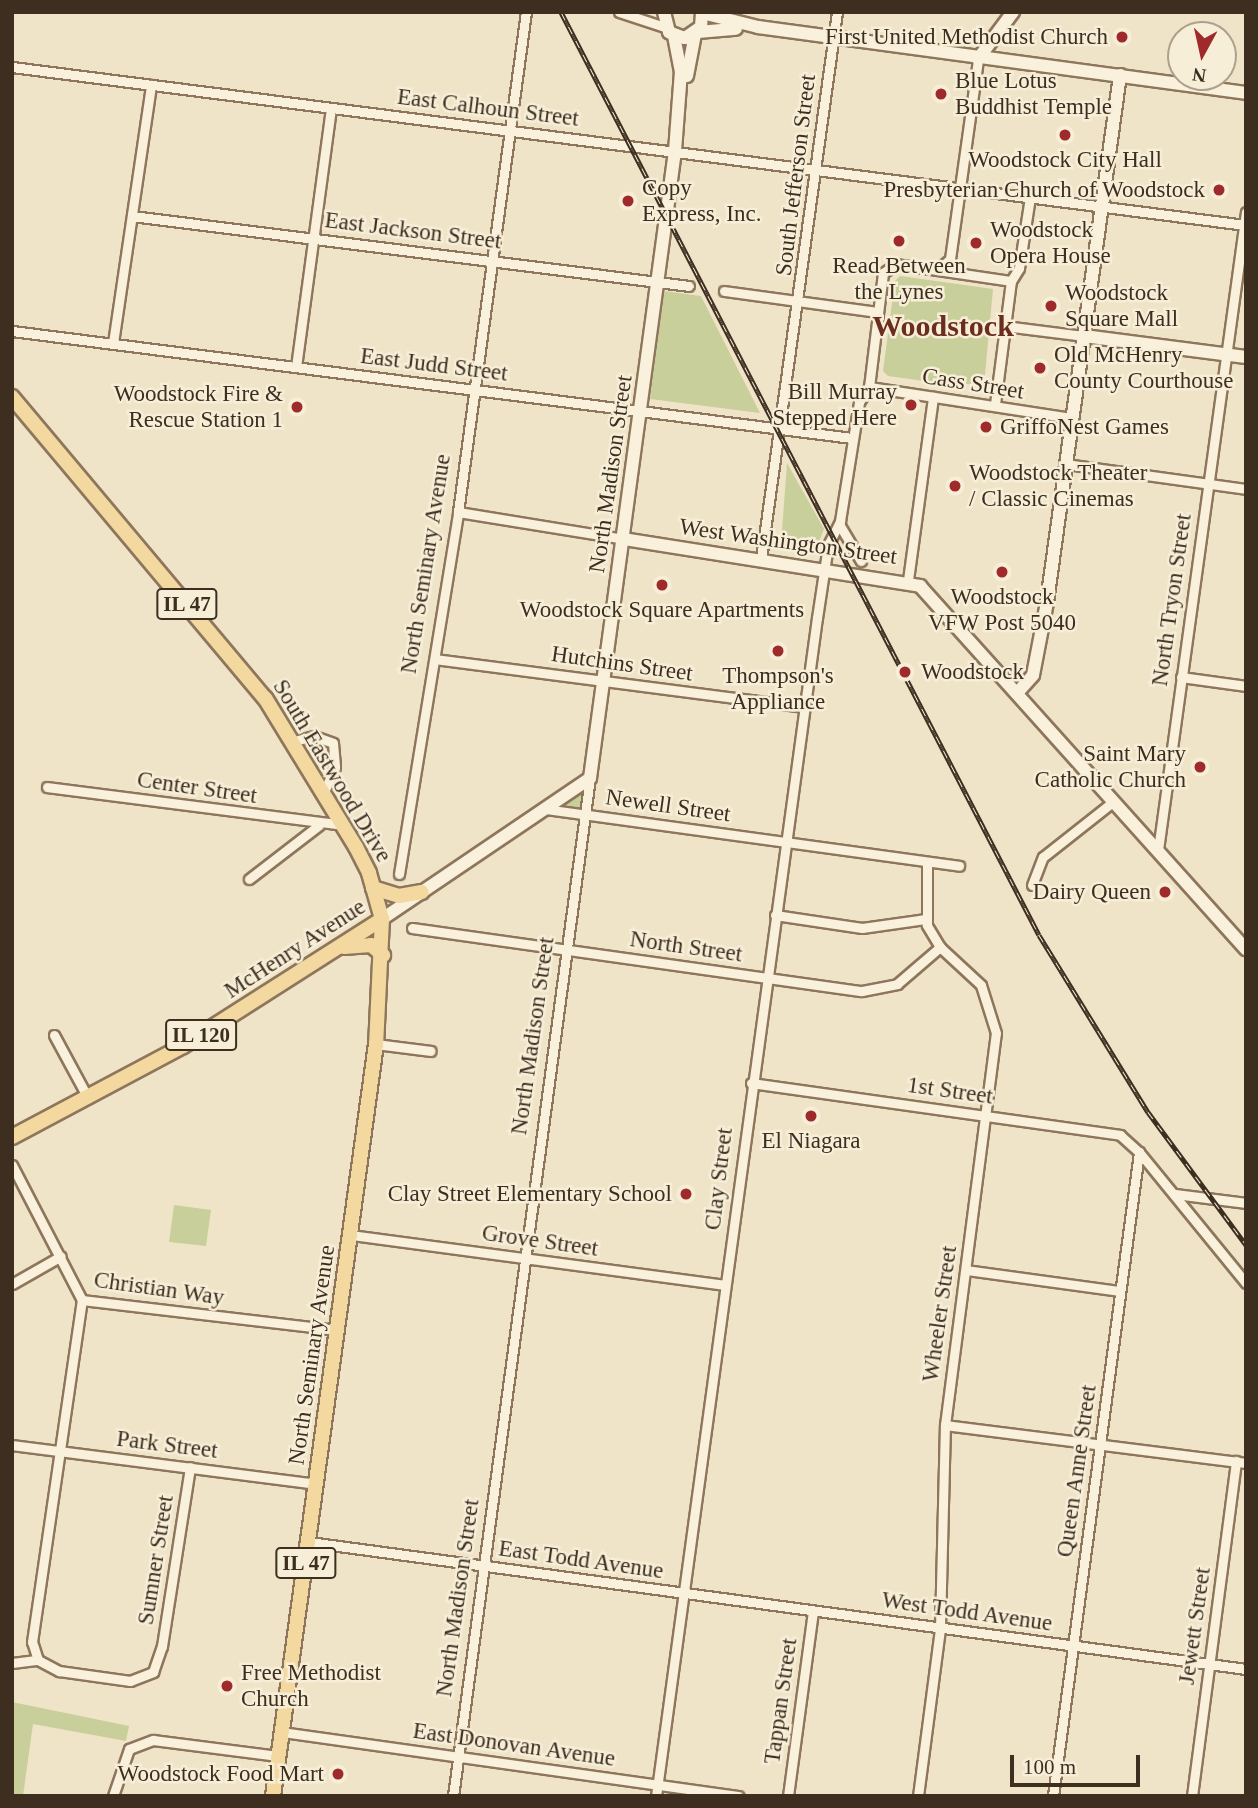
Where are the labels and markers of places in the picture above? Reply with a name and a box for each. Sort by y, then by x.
place label: First United Methodist Church [825,23,1108,51]
marker: First United Methodist Church [1114,29,1130,45]
place label: Blue Lotus Buddhist Temple [955,67,1112,121]
marker: Blue Lotus Buddhist Temple [933,86,949,102]
marker: Woodstock City Hall [1057,127,1073,143]
place label: Woodstock City Hall [968,146,1162,174]
place label: Copy Express, Inc. [642,174,761,228]
place label: Presbyterian Church of Woodstock [883,176,1205,204]
marker: Presbyterian Church of Woodstock [1211,182,1227,198]
marker: Copy Express, Inc. [620,193,636,209]
place label: Woodstock Opera House [990,216,1111,270]
marker: Read Between the Lynes [891,233,907,249]
marker: Woodstock Opera House [968,235,984,251]
place label: Read Between the Lynes [832,252,966,306]
place label: Woodstock Square Mall [1065,279,1178,333]
marker: Woodstock Square Mall [1043,298,1059,314]
place label: Old McHenry County Courthouse [1054,341,1234,395]
marker: Old McHenry County Courthouse [1032,360,1048,376]
place label: Bill Murray Stepped Here [772,378,897,432]
place label: Woodstock Fire & Rescue Station 1 [114,380,283,434]
marker: Bill Murray Stepped Here [903,397,919,413]
marker: Woodstock Fire & Rescue Station 1 [289,399,305,415]
place label: GriffoNest Games [1000,413,1169,441]
marker: GriffoNest Games [978,419,994,435]
place label: Woodstock Theater / Classic Cinemas [969,459,1148,513]
marker: Woodstock Theater / Classic Cinemas [947,478,963,494]
marker: Woodstock VFW Post 5040 [994,564,1010,580]
marker: Woodstock Square Apartments [654,577,670,593]
place label: Woodstock VFW Post 5040 [928,583,1076,637]
place label: Woodstock Square Apartments [519,596,805,624]
marker: Thompson's Appliance [770,643,786,659]
place label: Woodstock [921,658,1024,686]
place label: Thompson's Appliance [722,662,834,716]
marker: Woodstock [895,662,915,682]
place label: Saint Mary Catholic Church [1035,740,1186,794]
marker: Saint Mary Catholic Church [1192,759,1208,775]
place label: Dairy Queen [1033,878,1151,906]
marker: Dairy Queen [1157,884,1173,900]
marker: El Niagara [803,1108,819,1124]
place label: El Niagara [762,1127,860,1155]
place label: Clay Street Elementary School [388,1180,672,1208]
marker: Clay Street Elementary School [678,1186,694,1202]
place label: Free Methodist Church [241,1659,381,1713]
marker: Free Methodist Church [219,1678,235,1694]
place label: Woodstock Food Mart [118,1760,324,1788]
marker: Woodstock Food Mart [330,1766,346,1782]

